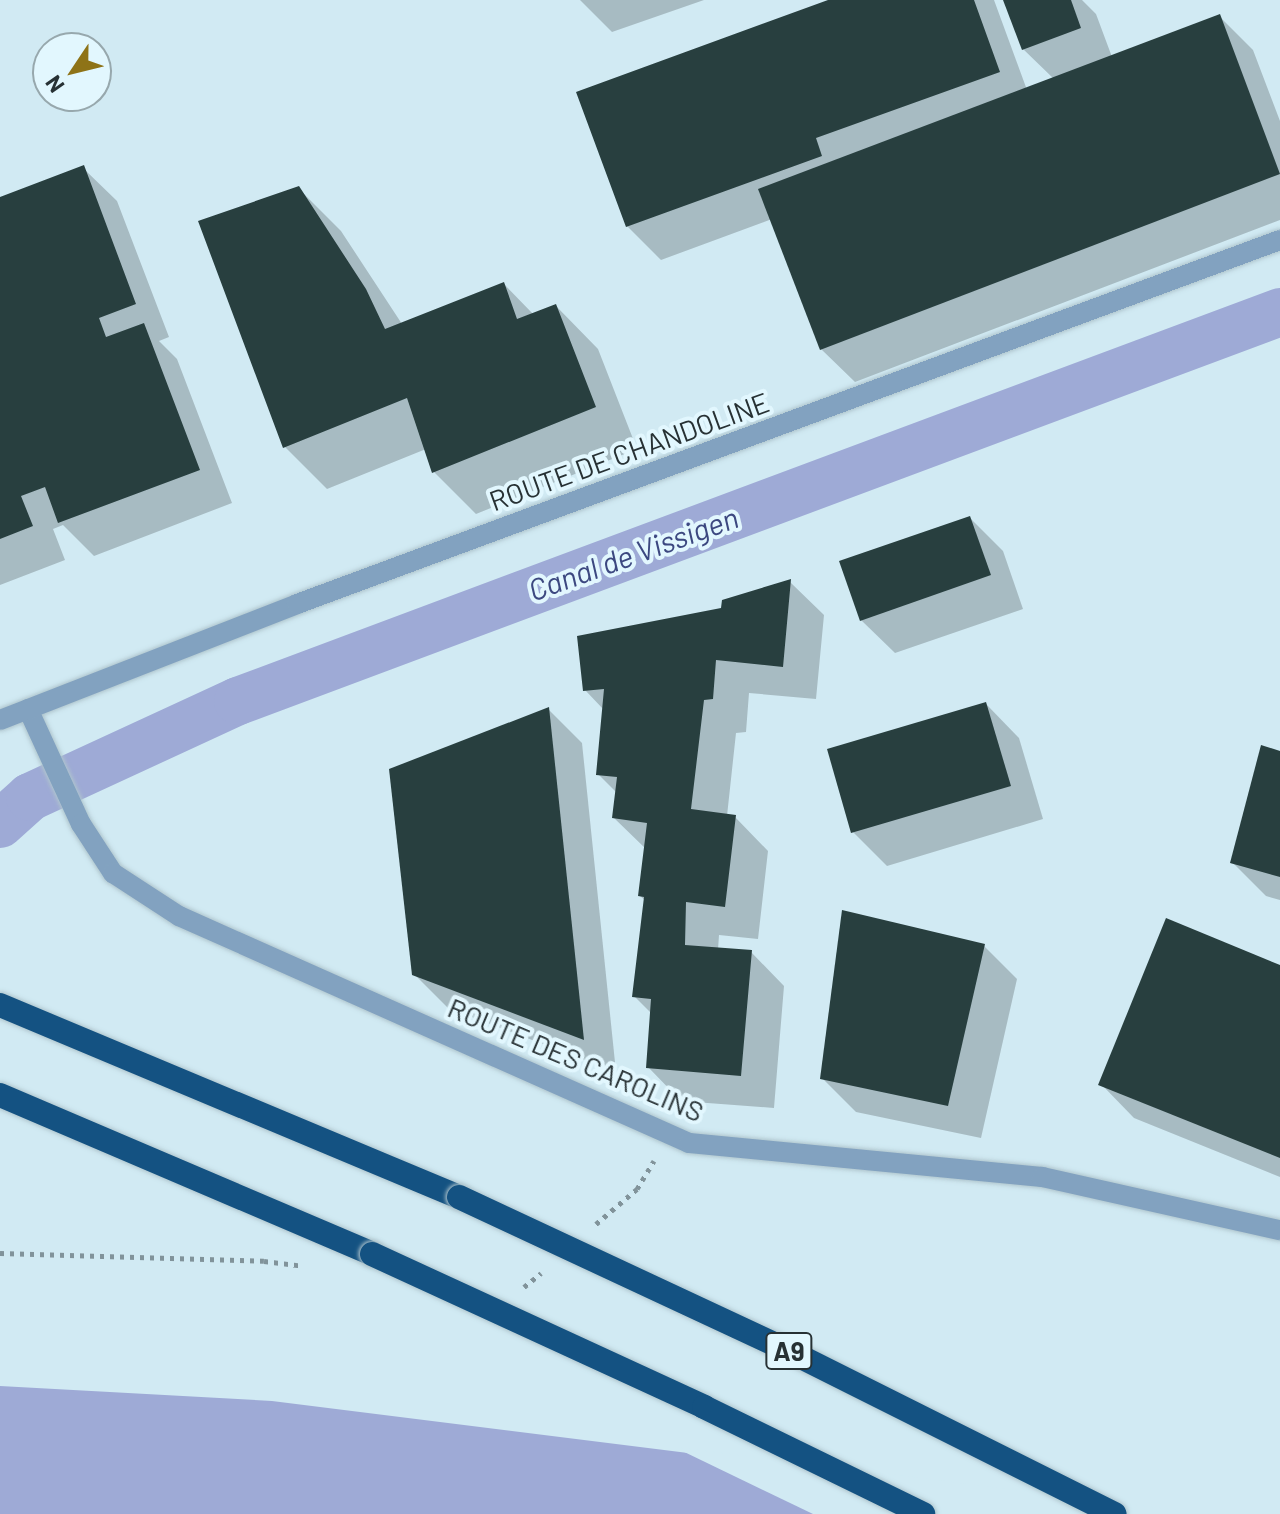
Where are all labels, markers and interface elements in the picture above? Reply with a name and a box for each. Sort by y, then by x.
north arrow [32,32,112,112]
text: N [39,71,69,98]
street label: ROUTE DE CHANDOLINE [484,385,774,517]
water label: Canal de Vissigen [523,498,743,608]
street label: ROUTE DES CAROLINS [443,990,709,1128]
road number: A9 [765,1329,813,1373]

